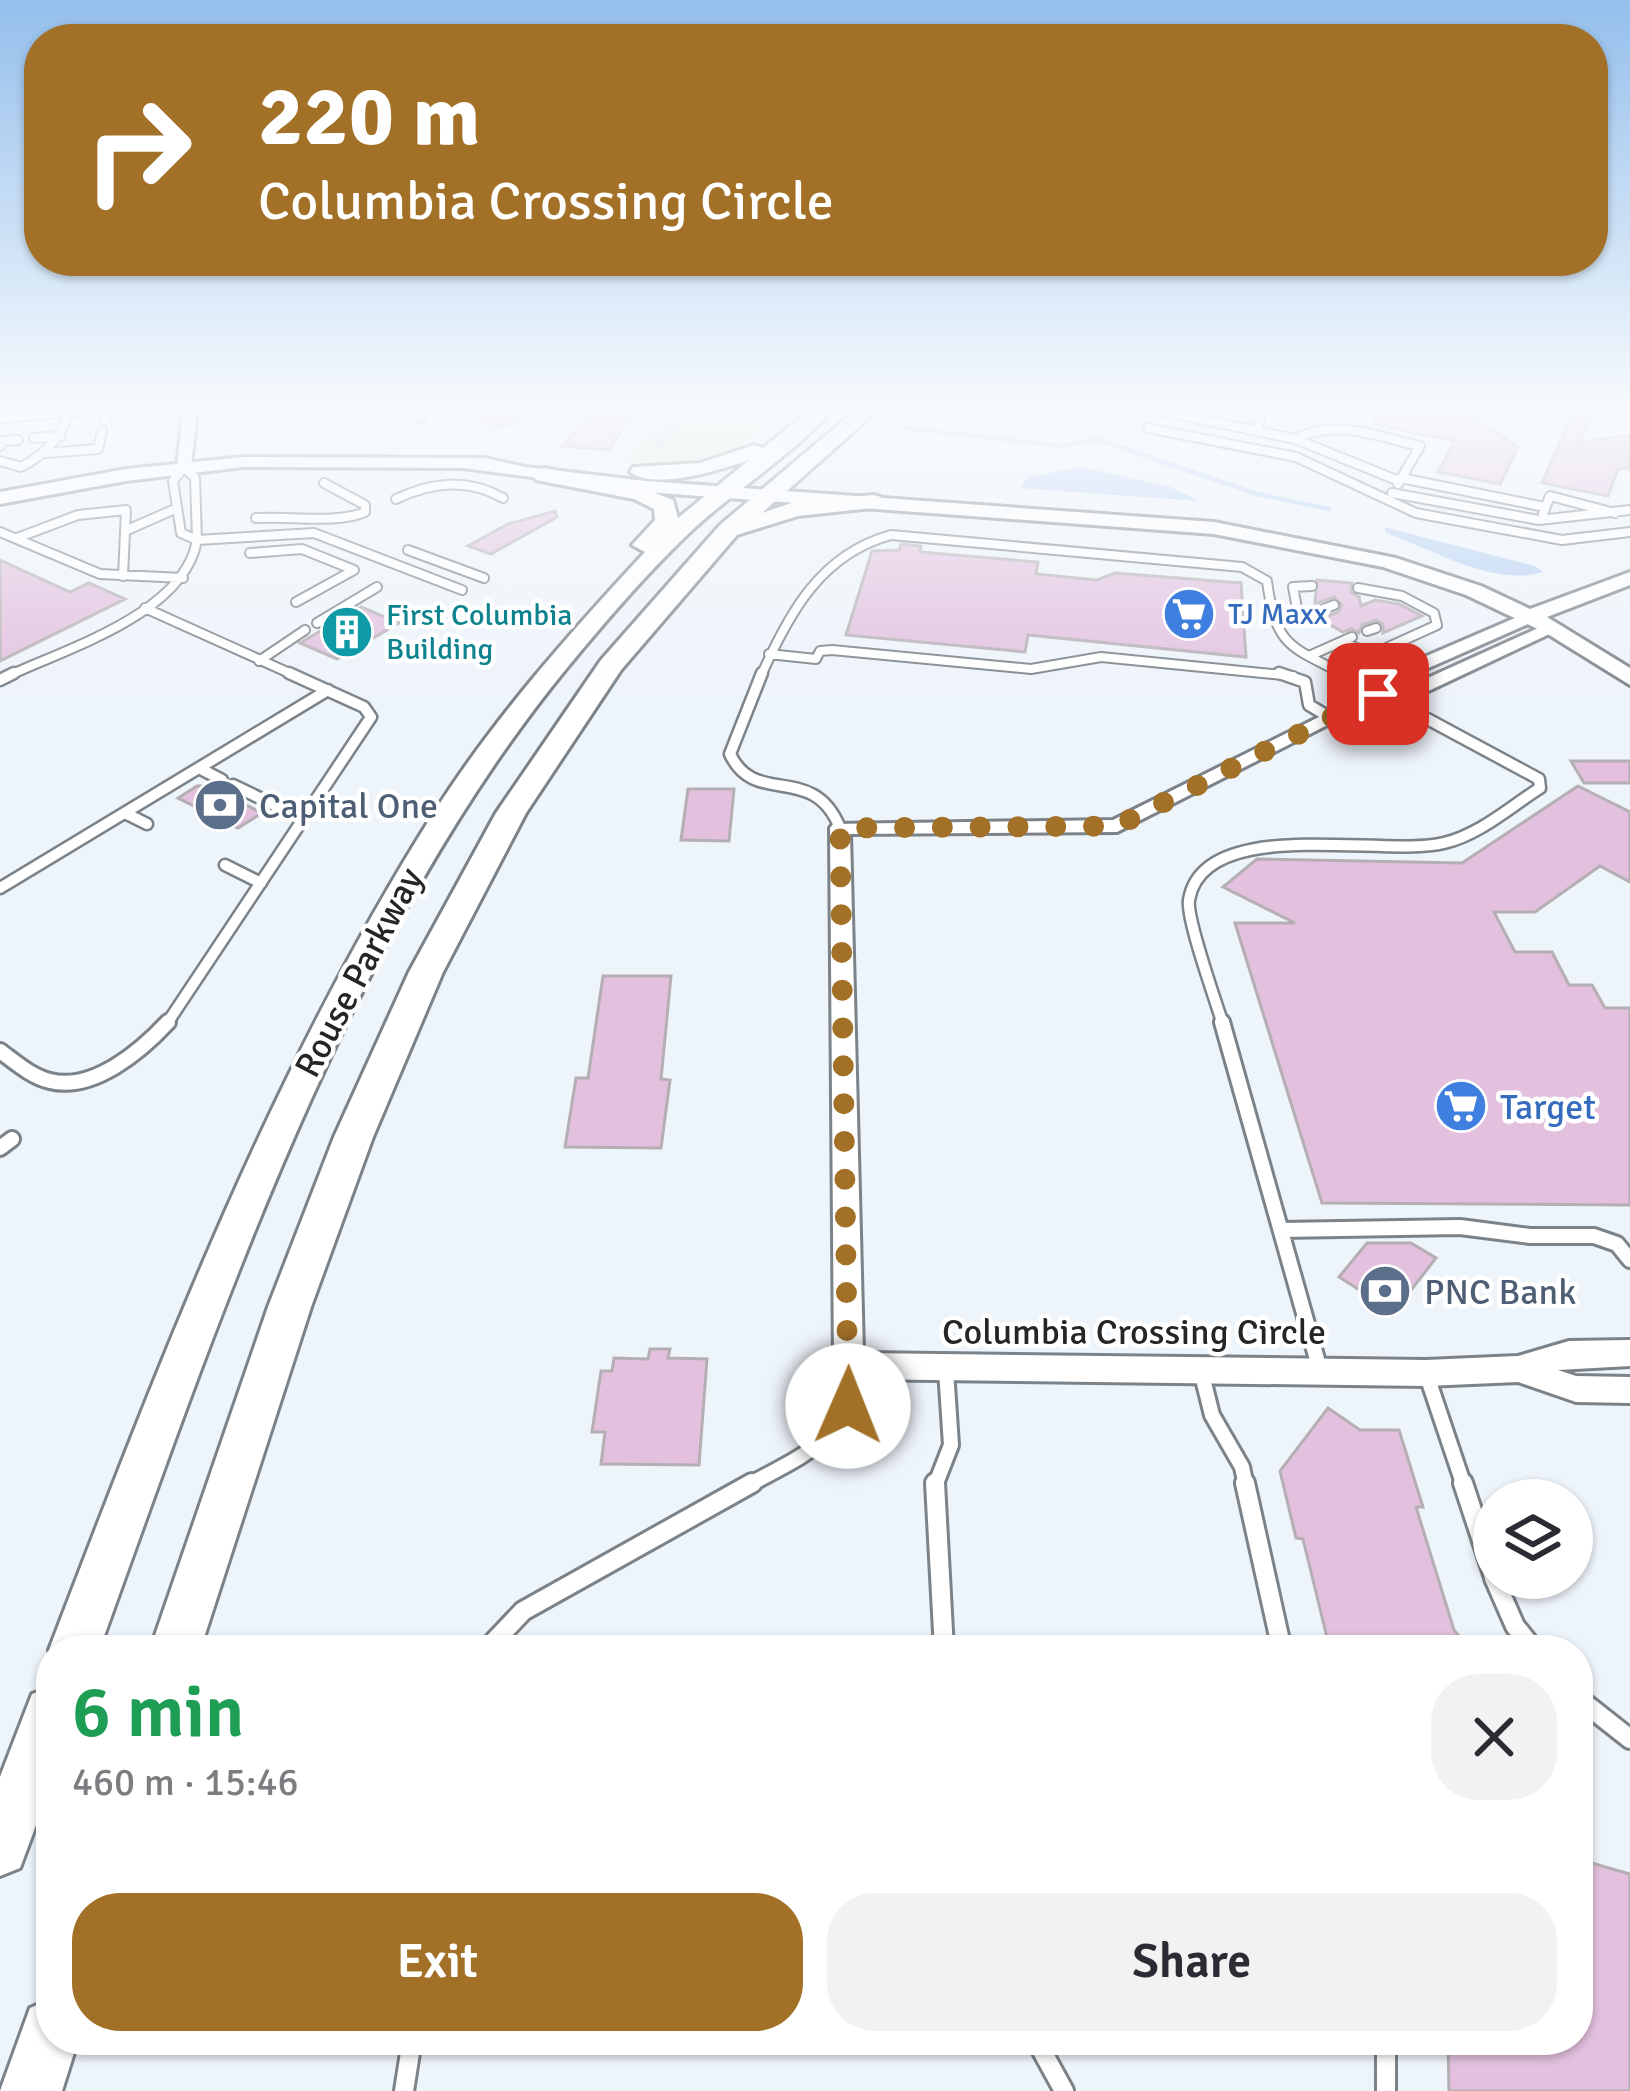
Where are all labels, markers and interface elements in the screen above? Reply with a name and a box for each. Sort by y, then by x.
text: 220 m [258,65,480,169]
icon: right [60,72,216,228]
text: Columbia Crossing Circle [258,168,834,235]
supermarket icon: TJ Maxx [1161,586,1217,642]
place label: TJ Maxx [1228,596,1328,633]
place label: First Columbia Building [386,597,573,668]
building icon: First Columbia Building [319,604,375,660]
pin [1327,643,1429,745]
icon: arrive [1345,661,1411,727]
bank icon: Capital One [192,777,248,833]
place label: Capital One [259,784,438,829]
street label: Rouse Parkway [285,860,433,1085]
supermarket icon: Target [1433,1078,1489,1134]
place label: Target [1500,1085,1596,1130]
bank icon: PNC Bank [1357,1263,1413,1319]
place label: PNC Bank [1424,1270,1576,1315]
street label: Columbia Crossing Circle [942,1310,1326,1355]
position arrow [785,1343,911,1469]
map controls [1473,1479,1593,1599]
button: layers [1473,1479,1593,1599]
text: 6 min [72,1668,244,1757]
button: close [1431,1674,1557,1800]
text: 460 m · 15:46 [72,1758,299,1806]
button: Exit [72,1893,803,2031]
button: Share [827,1893,1557,2031]

